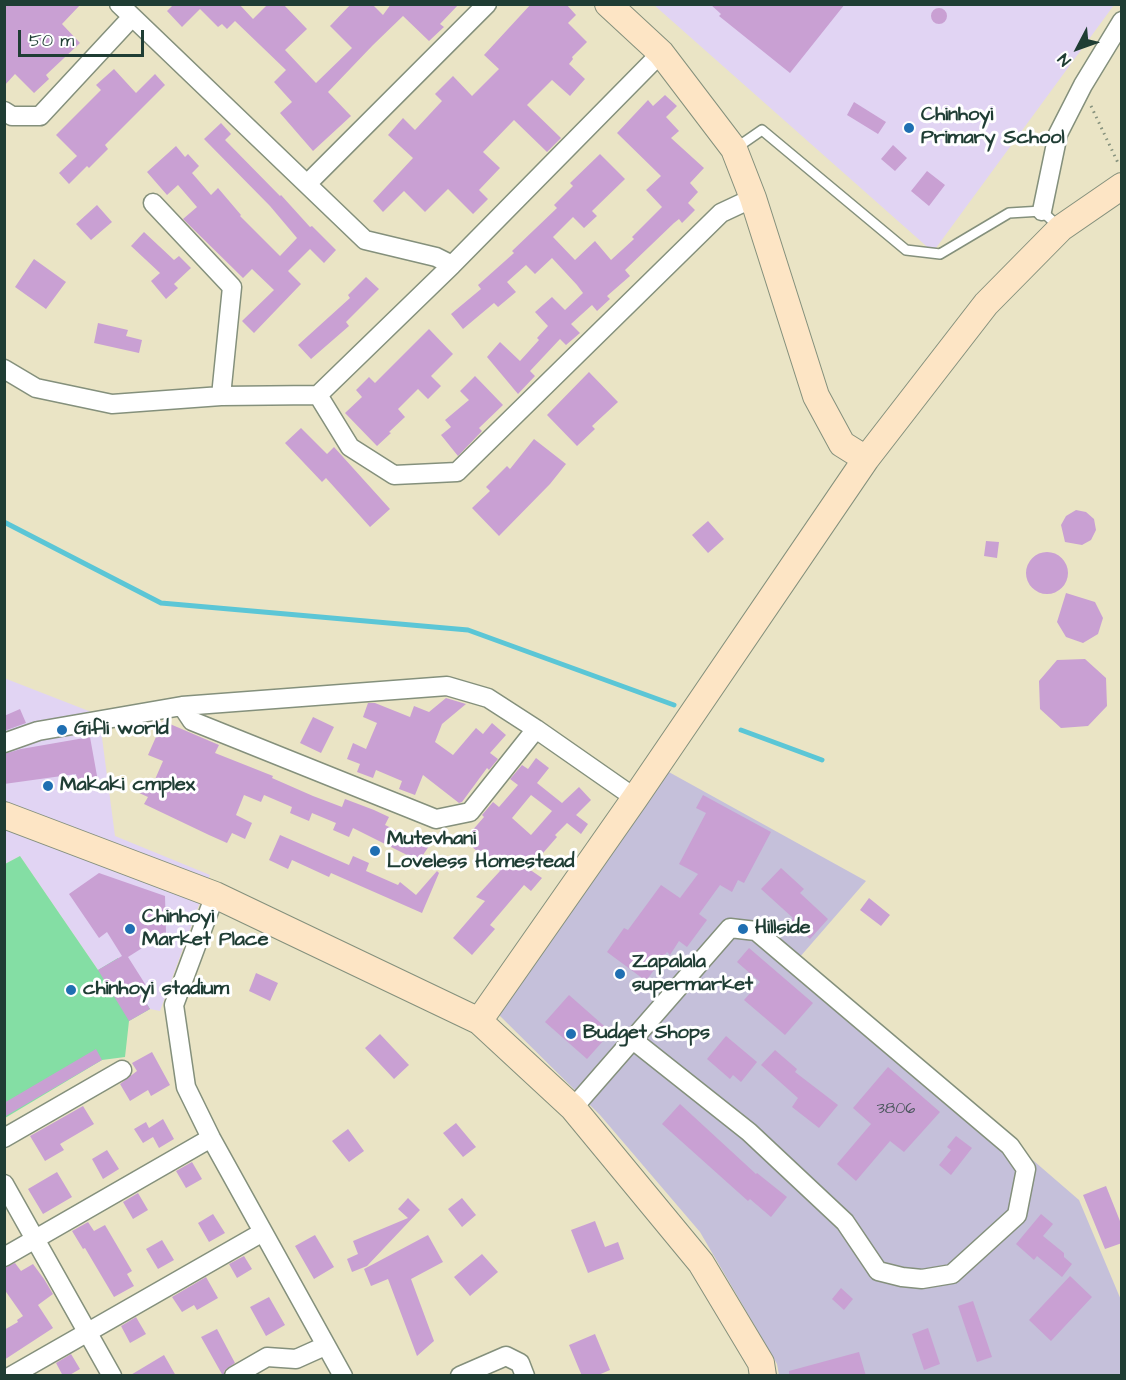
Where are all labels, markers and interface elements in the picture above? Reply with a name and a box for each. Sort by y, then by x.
scale bar [21,18,147,56]
north arrow [1048,18,1108,78]
text: 50 m [29,28,74,53]
text: N [1053,49,1076,71]
place label: Chinhoyi Primary School [921,104,1065,151]
marker: Chinhoyi Primary School [902,121,916,135]
place label: Gifli world [74,718,169,742]
marker: Gifli world [55,723,69,737]
place label: Makaki cmplex [60,774,195,798]
marker: Makaki cmplex [41,779,55,793]
place label: Mutevhani Loveless Homestead [387,828,574,875]
marker: Mutevhani Loveless Homestead [368,844,382,858]
place label: Chinhoyi Market Place [142,906,269,953]
place label: Hillside [755,917,811,941]
marker: Chinhoyi Market Place [123,922,137,936]
marker: Hillside [736,922,750,936]
place label: Zapalala supermarket [632,951,753,998]
marker: Zapalala supermarket [613,967,627,981]
place label: chinhoyi stadium [83,978,229,1002]
marker: chinhoyi stadium [64,983,78,997]
place label: Budget Shops [583,1022,710,1046]
marker: Budget Shops [564,1027,578,1041]
house number: 3806 [877,1100,915,1120]

